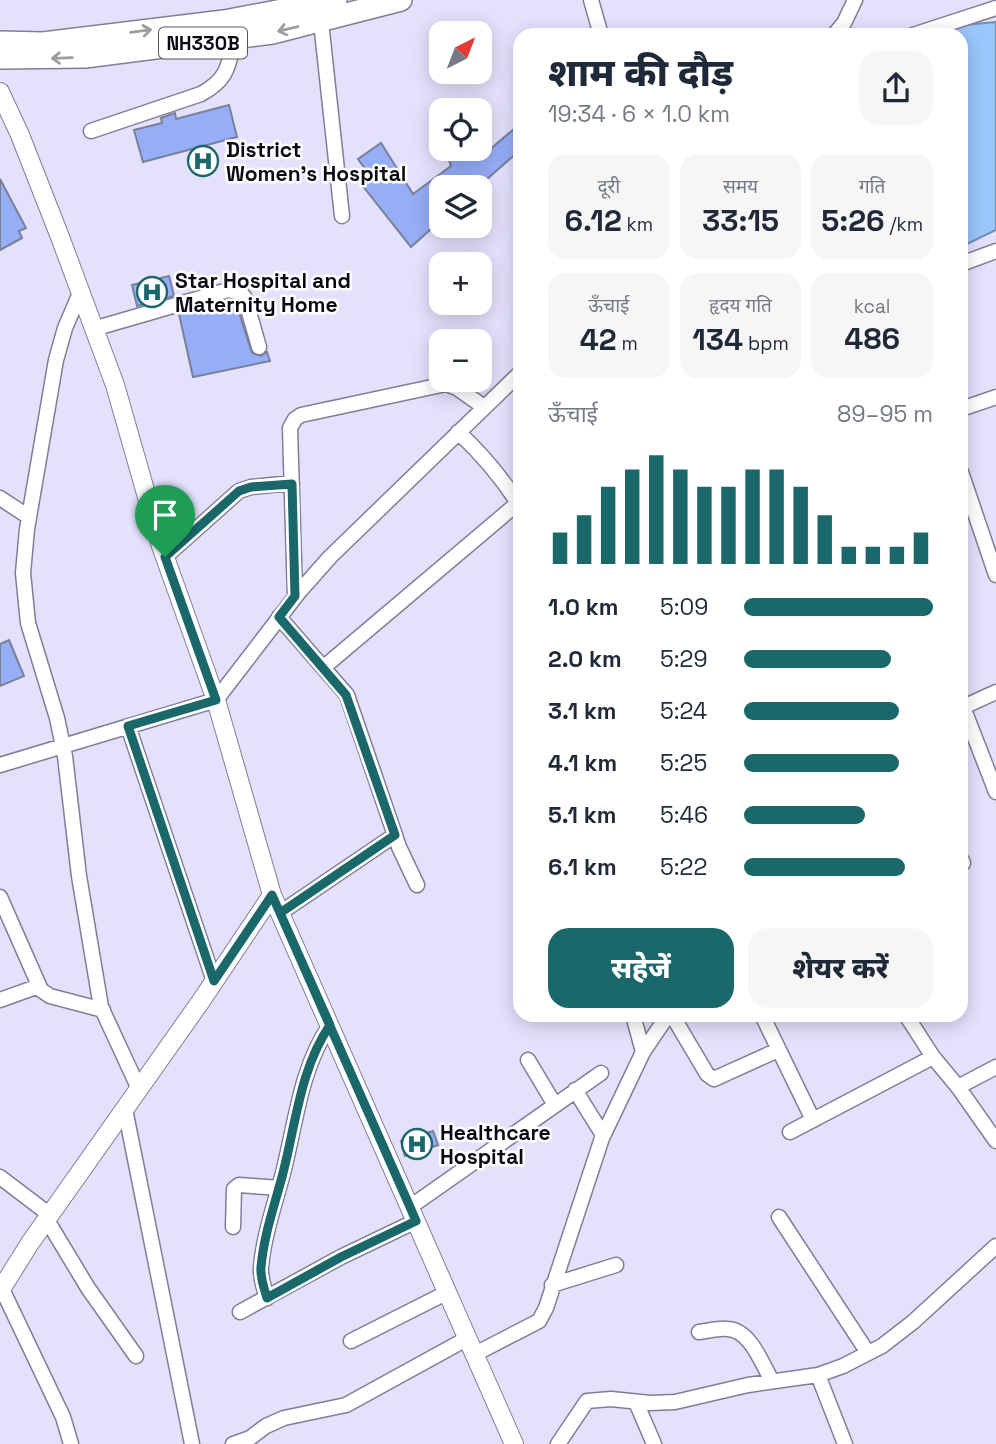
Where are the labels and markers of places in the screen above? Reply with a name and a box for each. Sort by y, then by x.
place label: District Women's Hospital [226,136,406,187]
hospital icon: District Women's Hospital [186,144,220,178]
place label: Star Hospital and Maternity Home [175,267,351,318]
hospital icon: Star Hospital and Maternity Home [135,275,169,309]
pin [135,485,195,557]
place label: Healthcare Hospital [440,1119,551,1170]
hospital icon: Healthcare Hospital [400,1127,434,1161]

